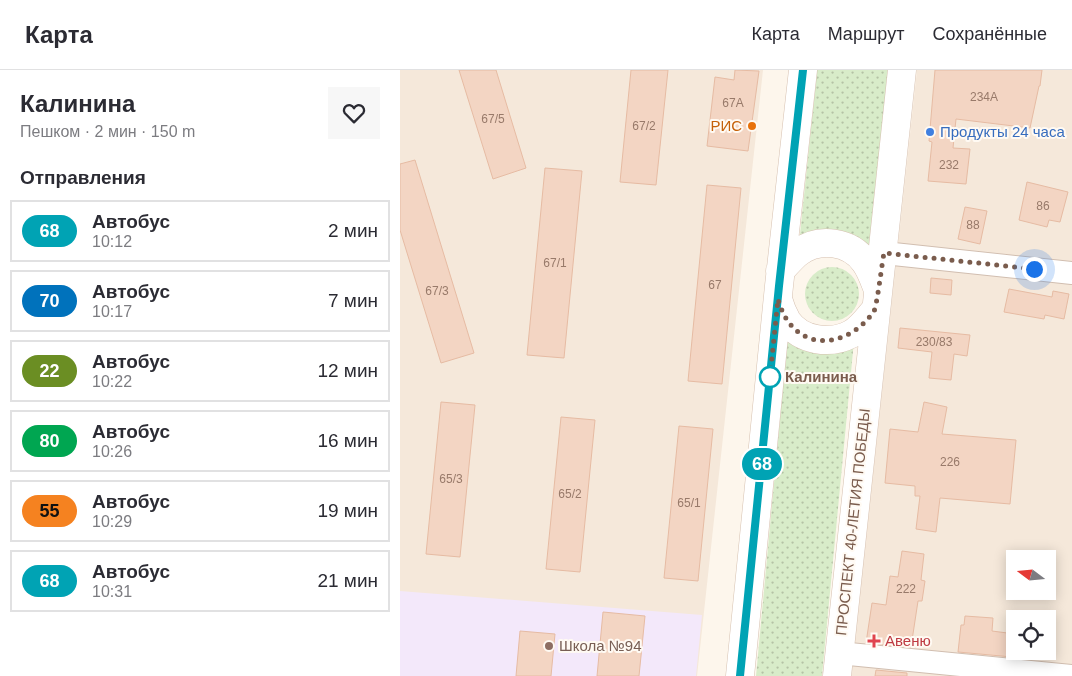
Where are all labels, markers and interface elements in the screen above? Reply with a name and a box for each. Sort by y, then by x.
text: Карта [25,21,93,48]
text: Карта [752,24,800,44]
text: Маршрут [828,24,904,44]
text: Сохранённые [932,24,1047,44]
button: heart [328,87,380,139]
text: Калинина [20,90,135,117]
house number: 234А [970,90,998,104]
house number: 67А [722,96,744,110]
house number: 67/5 [481,112,505,126]
place label: РИС [710,117,742,134]
house number: 67/2 [632,119,656,133]
marker: РИС [746,120,758,132]
text: Пешком · 2 мин · 150 m [20,123,195,140]
place label: Продукты 24 часа [940,123,1065,140]
marker: Продукты 24 часа [924,126,936,138]
house number: 232 [939,158,959,172]
text: Отправления [20,167,146,188]
house number: 86 [1036,199,1050,213]
text: Автобус [92,211,170,232]
house number: 88 [966,218,980,232]
text: 2 мин [328,220,378,241]
text: 68 [39,221,60,241]
text: 10:12 [92,233,132,250]
house number: 67/1 [543,256,567,270]
your location [1022,257,1047,282]
house number: 67 [708,278,722,292]
text: Автобус [92,281,170,302]
house number: 67/3 [425,284,449,298]
text: 7 мин [328,290,378,311]
text: 70 [39,291,60,311]
text: 10:17 [92,303,132,320]
house number: 230/83 [916,335,953,349]
text: Автобус [92,351,170,372]
text: 12 мин [317,360,378,381]
text: 22 [39,361,60,381]
marker: Калинина [759,366,781,388]
place label: Калинина [785,368,858,385]
text: 10:22 [92,373,132,390]
street label: ПРОСПЕКТ 40-ЛЕТИЯ ПОБЕДЫ [832,408,873,636]
text: Автобус [92,421,170,442]
text: 16 мин [317,430,378,451]
text: 80 [39,431,60,451]
text: 10:26 [92,443,132,460]
line badge: 68 [740,448,784,480]
text: 68 [752,454,772,474]
house number: 226 [940,455,960,469]
house number: 65/3 [439,472,463,486]
house number: 65/2 [558,487,582,501]
text: Автобус [92,491,170,512]
house number: 65/1 [677,496,701,510]
text: 19 мин [317,500,378,521]
text: 55 [39,501,60,521]
text: 10:29 [92,513,132,530]
north arrow [1006,550,1056,600]
map controls [1006,550,1056,660]
text: Автобус [92,561,170,582]
text: 21 мин [317,570,378,591]
text: 68 [39,571,60,591]
house number: 222 [896,582,916,596]
text: 10:31 [92,583,132,600]
button: locate [1006,610,1056,660]
place label: Авеню [885,632,931,649]
marker: Авеню [867,634,881,648]
place label: Школа №94 [559,637,642,654]
marker: Школа №94 [543,640,555,652]

